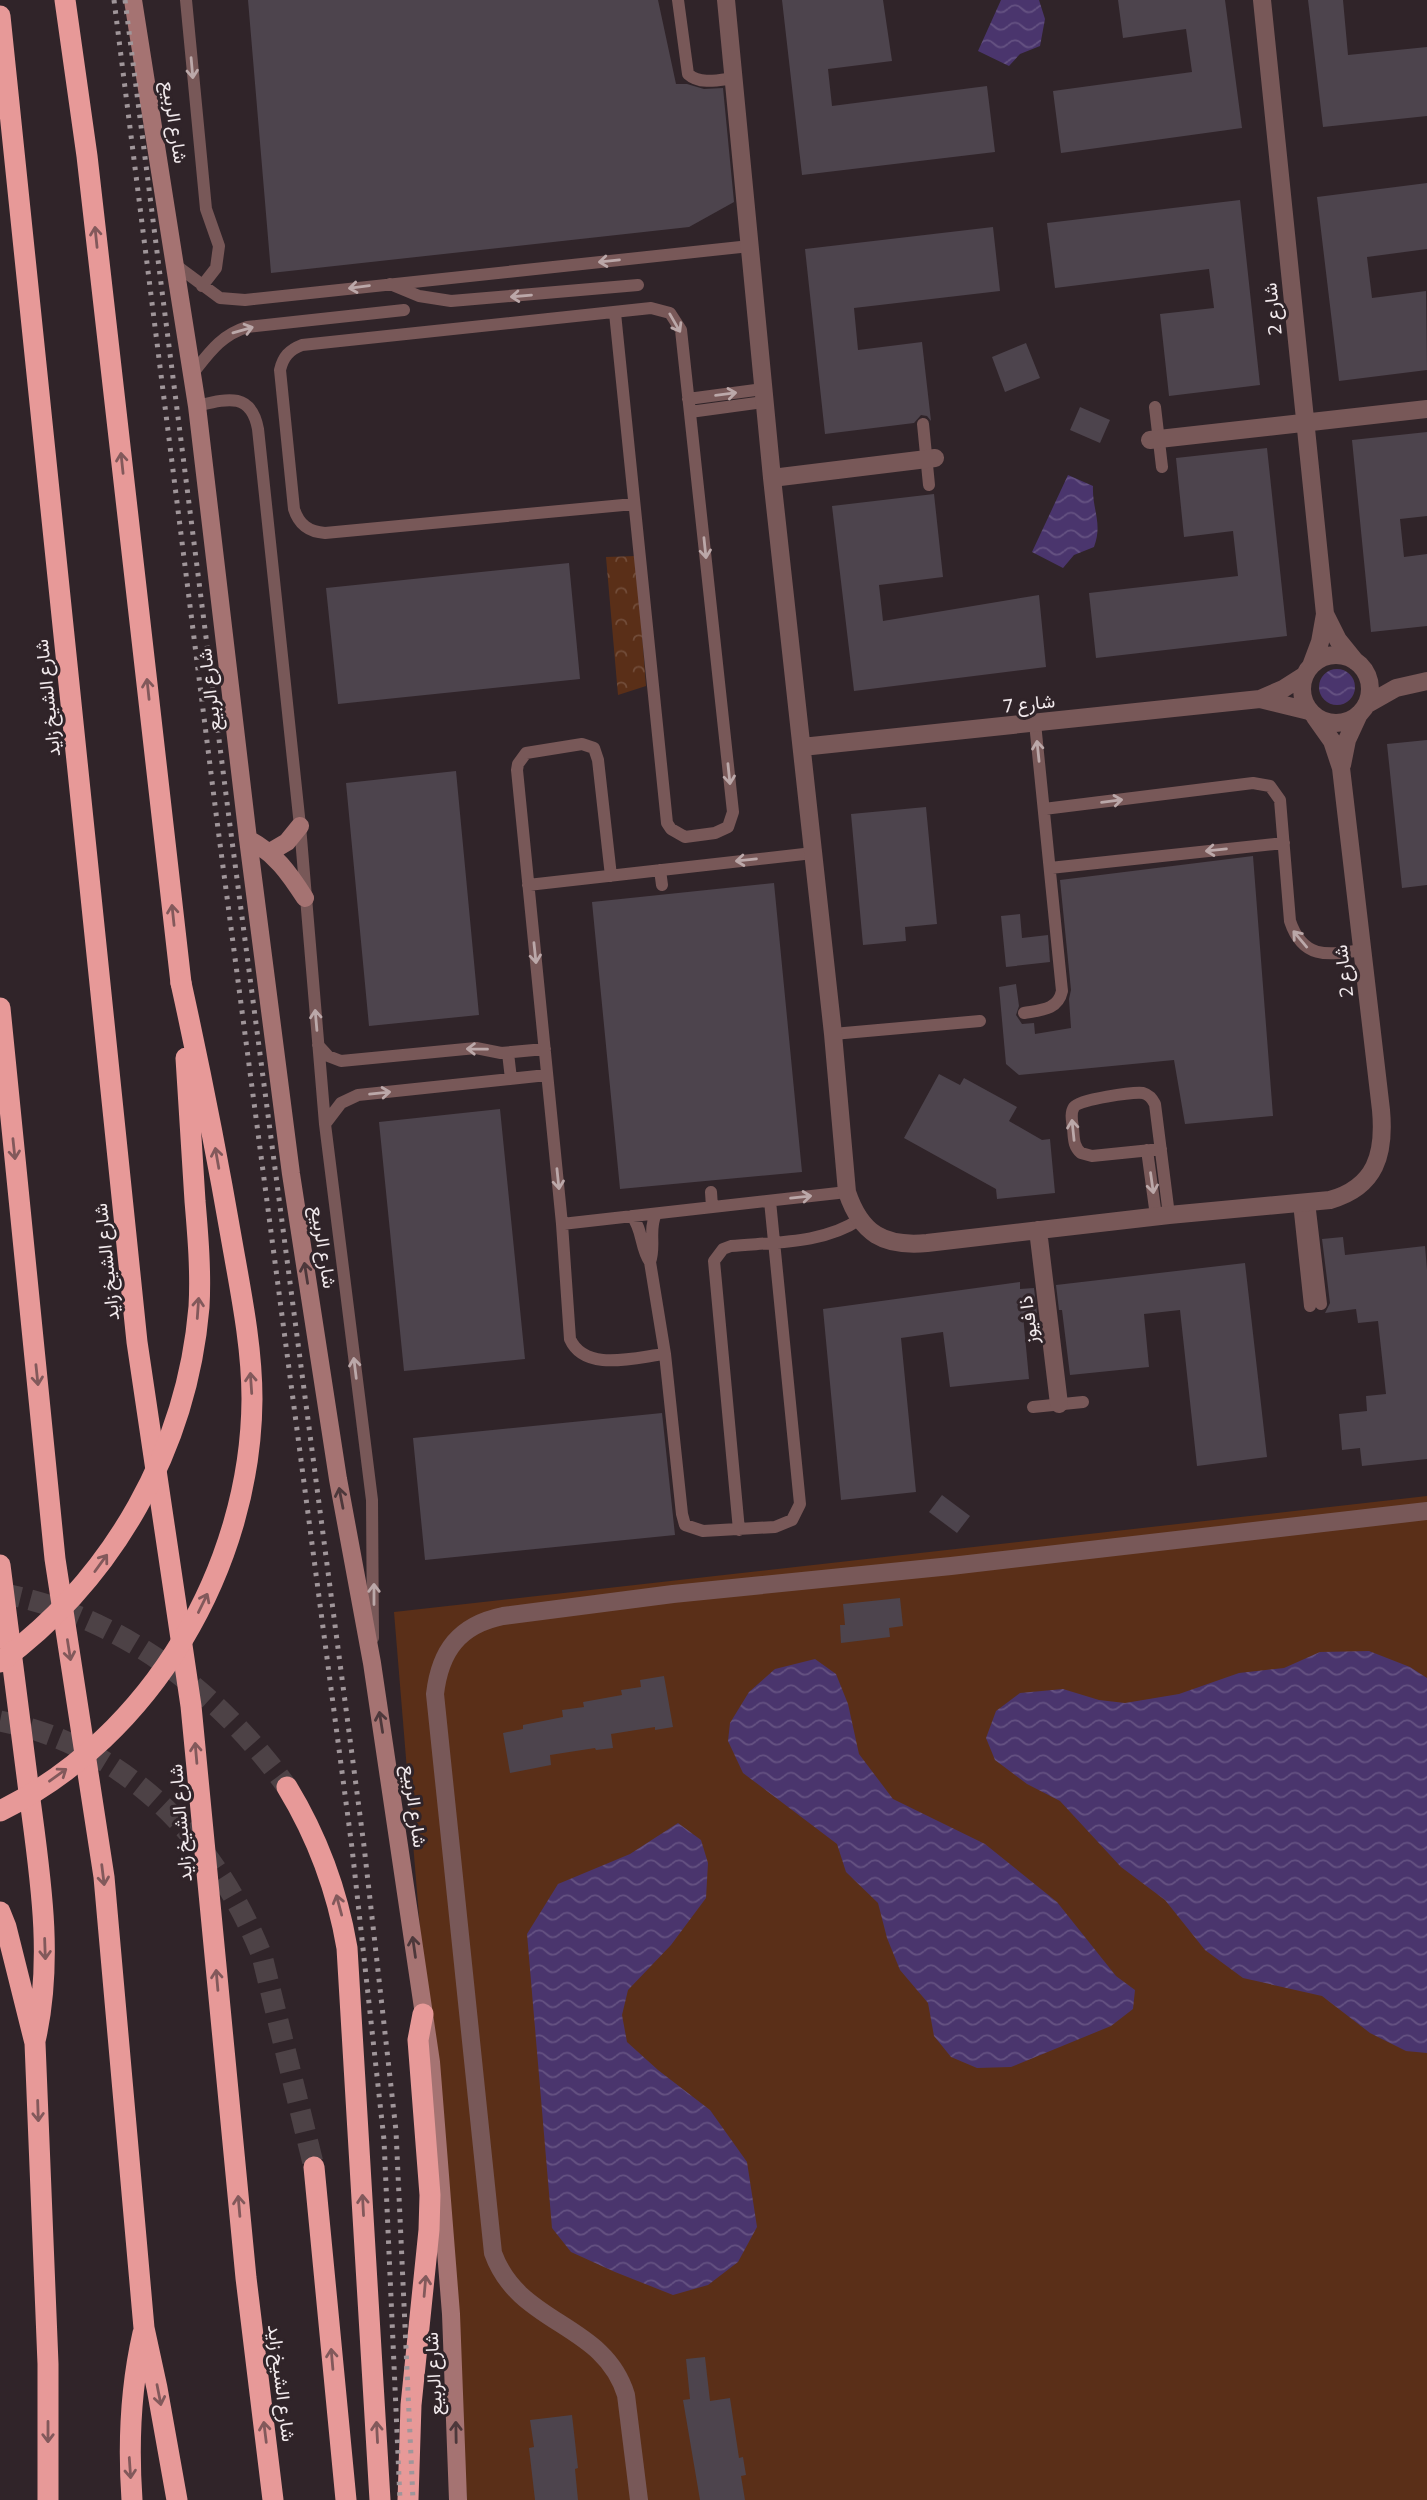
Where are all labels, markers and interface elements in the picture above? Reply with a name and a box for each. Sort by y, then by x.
one-way arrow [186,56,199,79]
street label: شارع الربيع [155,79,193,165]
one-way arrow [89,226,102,249]
one-way arrow [598,255,621,268]
one-way arrow [348,281,370,294]
street label: شارع 2 [1257,282,1288,336]
one-way arrow [510,290,533,303]
one-way arrow [668,313,682,333]
one-way arrow [231,322,253,335]
one-way arrow [714,387,737,400]
one-way arrow [115,452,128,475]
one-way arrow [698,536,711,559]
street label: شارع الشيخ زايد [29,638,67,758]
street label: شارع الربيع [192,647,228,733]
one-way arrow [141,678,154,701]
street label: شارع 7 [1002,688,1056,719]
one-way arrow [1032,740,1045,763]
one-way arrow [723,762,736,785]
one-way arrow [1100,795,1123,808]
one-way arrow [1206,844,1228,857]
one-way arrow [735,854,757,867]
one-way arrow [167,904,180,927]
one-way arrow [1292,930,1308,948]
one-way arrow [529,941,542,964]
street label: شارع 2 [1328,943,1359,998]
one-way arrow [309,1009,322,1032]
one-way arrow [466,1043,489,1056]
one-way arrow [369,1086,391,1099]
one-way arrow [1066,1119,1079,1141]
one-way arrow [8,1137,21,1160]
one-way arrow [209,1147,223,1170]
one-way arrow [552,1167,565,1190]
one-way arrow [1145,1171,1158,1194]
one-way arrow [789,1191,811,1204]
street label: شارع الشيخ زايد [88,1202,126,1322]
street label: شارع الربيع [304,1204,342,1290]
one-way arrow [300,1262,313,1285]
street label: ذا فيوز [1013,1294,1043,1347]
one-way arrow [192,1297,205,1320]
one-way arrow [349,1357,362,1380]
one-way arrow [31,1363,44,1386]
one-way arrow [244,1372,257,1395]
one-way arrow [334,1487,348,1510]
one-way arrow [94,1554,108,1573]
one-way arrow [367,1583,381,1606]
one-way arrow [197,1593,211,1614]
one-way arrow [63,1638,76,1661]
one-way arrow [374,1711,387,1734]
one-way arrow [189,1742,202,1765]
street label: شارع الشيخ زايد [163,1763,199,1883]
street label: شارع الربيع [395,1763,433,1849]
one-way arrow [48,1768,67,1782]
one-way arrow [97,1863,110,1886]
one-way arrow [332,1894,345,1917]
one-way arrow [407,1936,420,1959]
one-way arrow [38,1937,51,1960]
one-way arrow [210,1969,223,1992]
one-way arrow [31,2100,44,2123]
one-way arrow [356,2194,369,2217]
one-way arrow [232,2195,245,2218]
one-way arrow [419,2275,432,2297]
street label: شارع الشيخ زايد [261,2323,301,2443]
street label: شارع الربيع [419,2332,449,2416]
one-way arrow [325,2348,338,2371]
one-way arrow [152,2383,166,2406]
one-way arrow [41,2420,55,2443]
one-way arrow [258,2421,271,2444]
one-way arrow [370,2421,383,2444]
one-way arrow [450,2421,463,2444]
one-way arrow [124,2457,137,2479]

